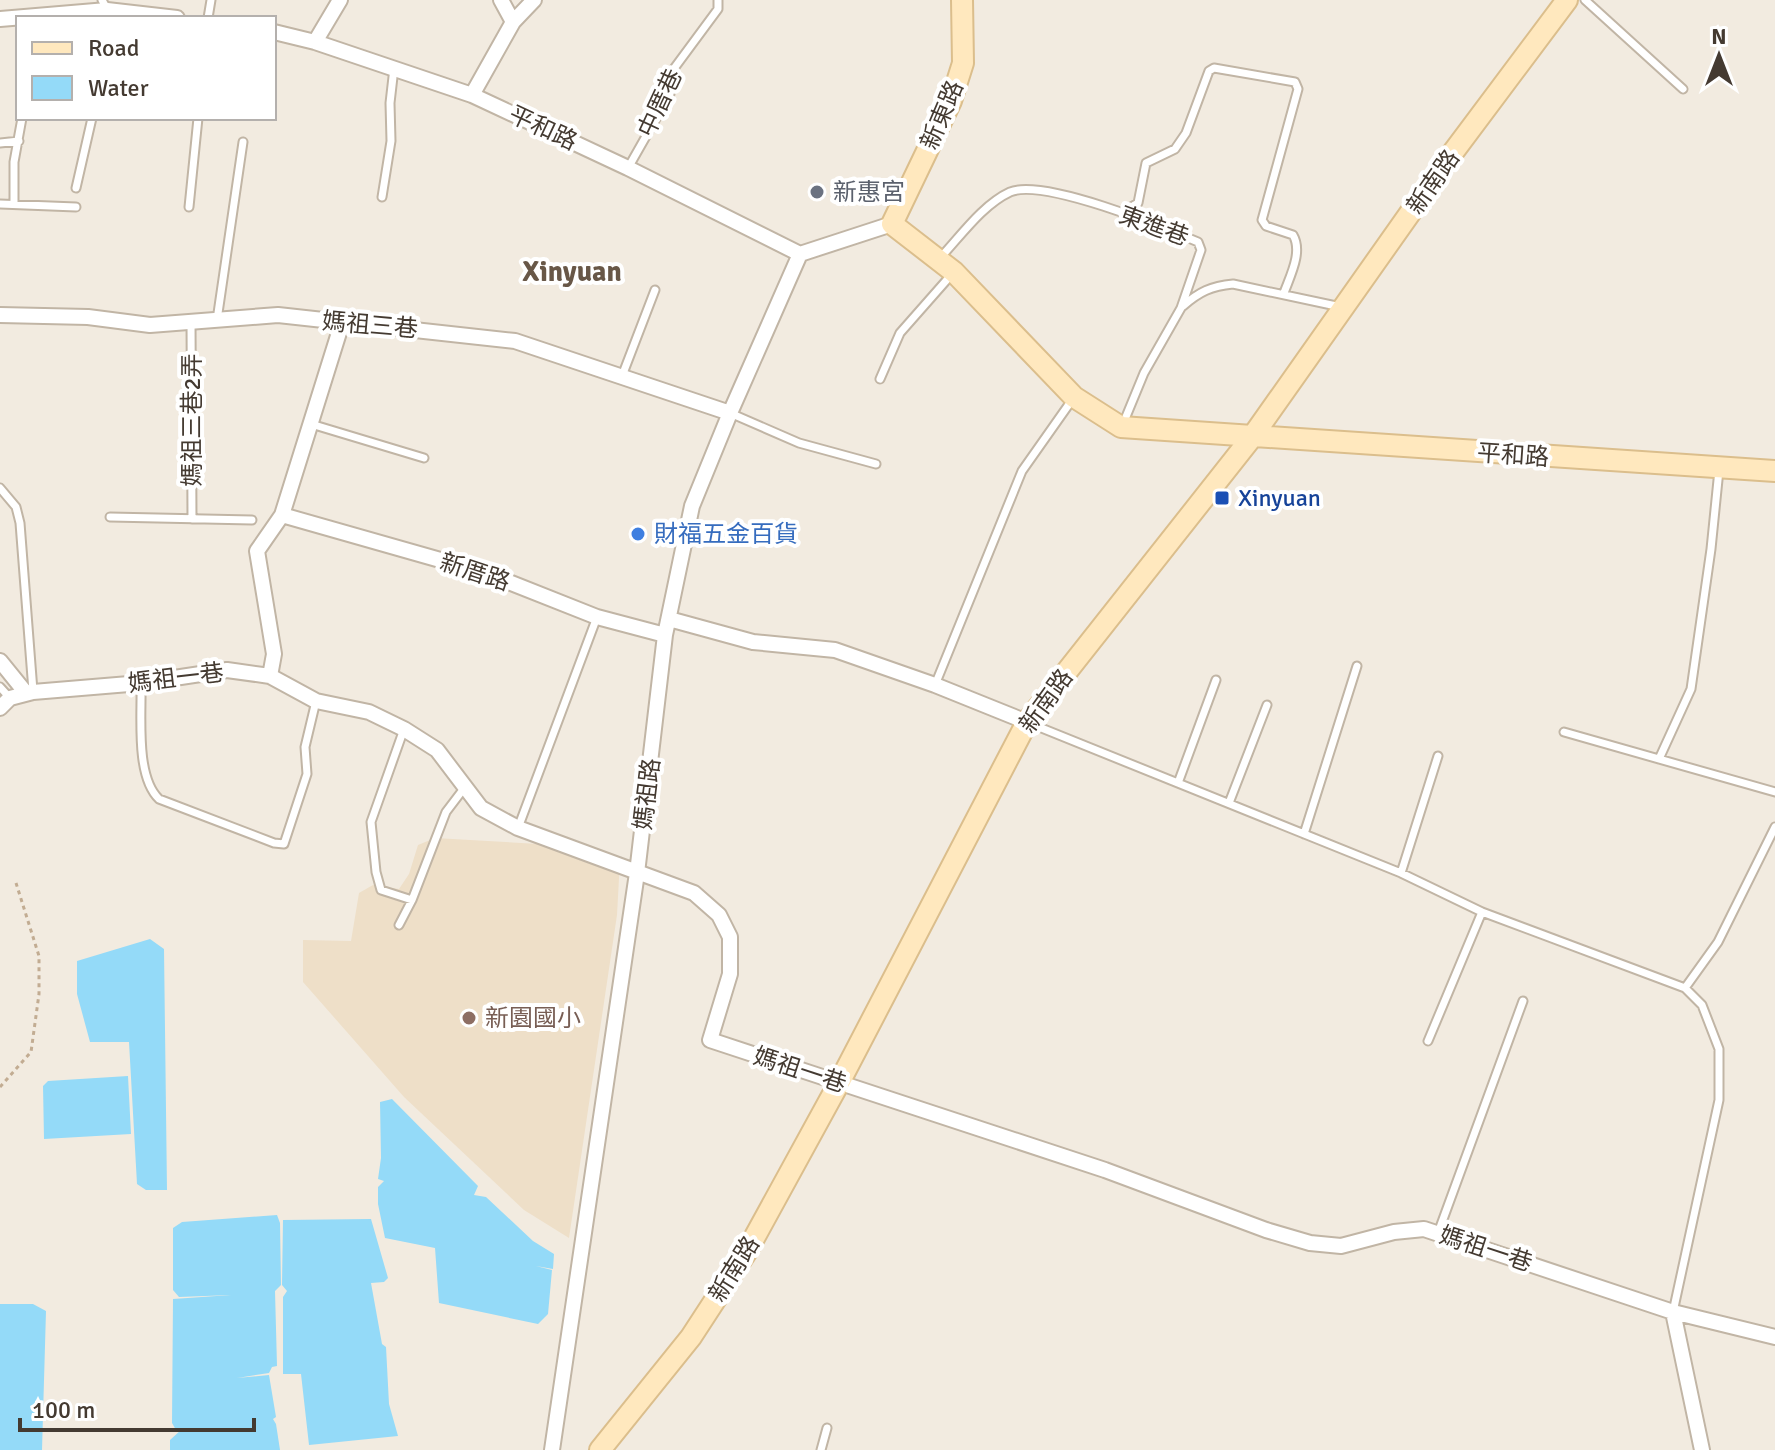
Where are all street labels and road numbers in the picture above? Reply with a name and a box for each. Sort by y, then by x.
street label: 中厝巷 [631,64,689,142]
street label: 新東路 [914,76,970,154]
street label: 平和路 [504,99,582,157]
street label: 新南路 [1400,144,1466,220]
street label: 東進巷 [1115,200,1193,252]
street label: 媽祖三巷 [321,306,419,344]
street label: 媽祖三巷2弄 [177,354,207,486]
street label: 平和路 [1476,438,1550,472]
street label: 新厝路 [436,547,514,597]
street label: 媽祖一巷 [127,657,225,699]
street label: 新南路 [1013,663,1079,739]
street label: 媽祖路 [628,756,666,832]
street label: 媽祖一巷 [750,1041,850,1099]
street label: 媽祖一巷 [1436,1220,1536,1278]
street label: 新南路 [702,1231,766,1307]

